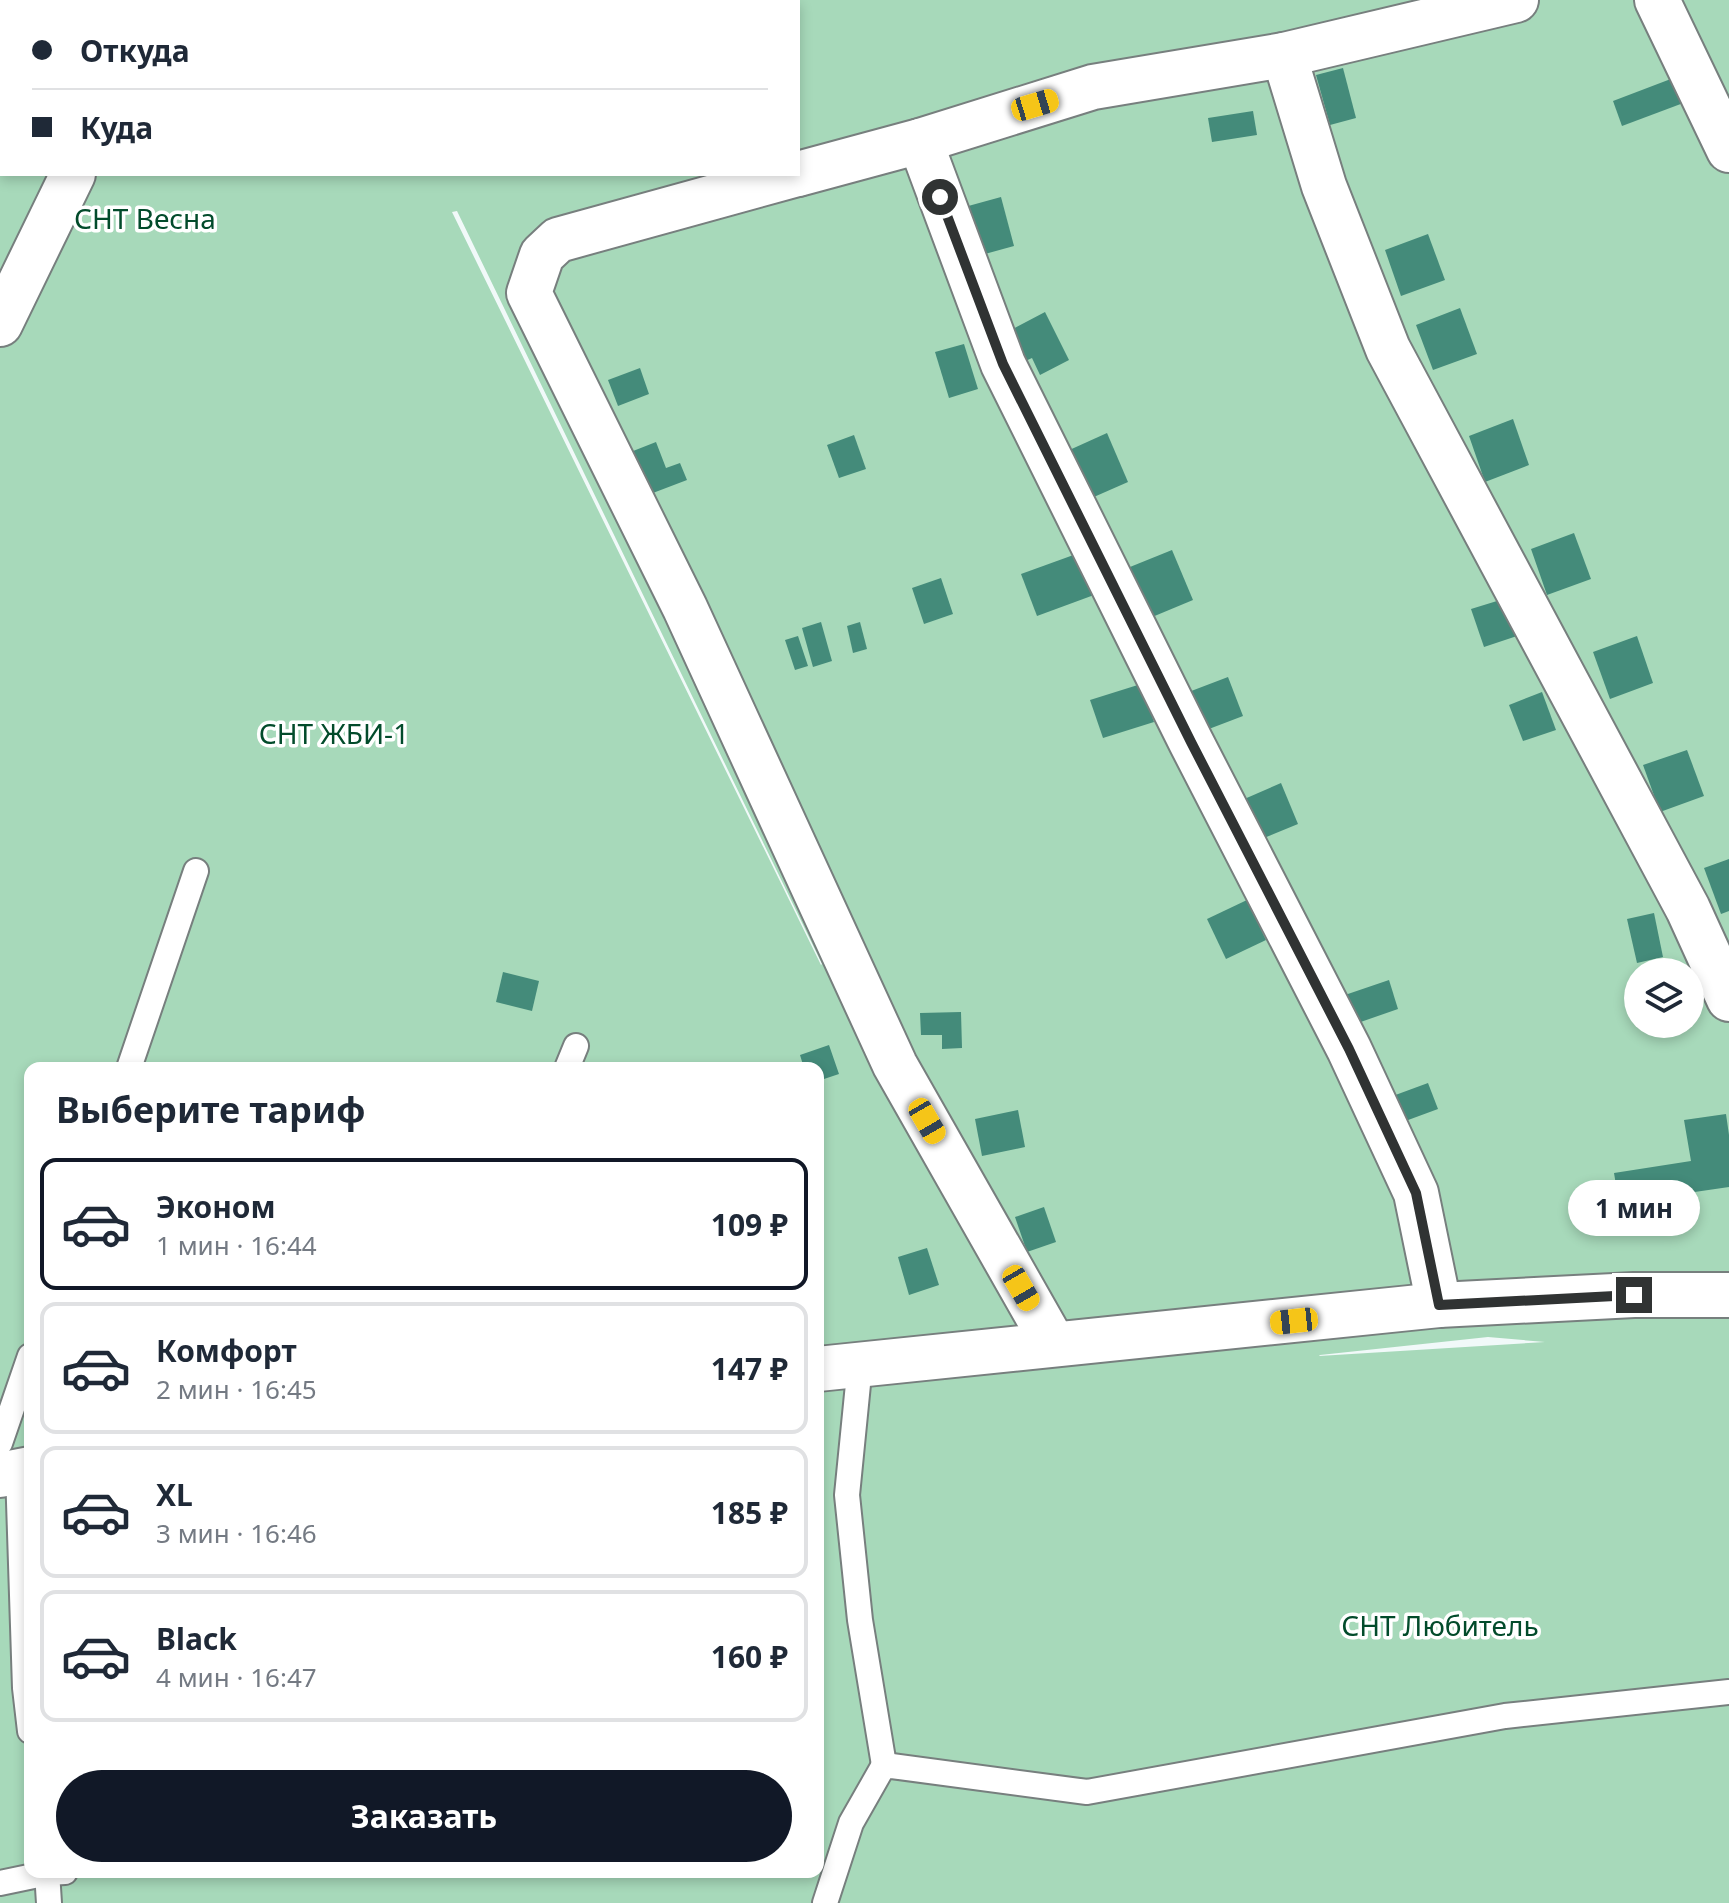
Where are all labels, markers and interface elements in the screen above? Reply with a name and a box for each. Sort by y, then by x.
text: Откуда [80,30,190,71]
car [1009,87,1061,123]
text: Куда [80,107,153,148]
route start [922,179,958,215]
park label: СНТ Весна [74,199,216,237]
park label: СНТ ЖБИ-1 [259,714,409,752]
map controls [1624,958,1704,1038]
button: layers [1624,958,1704,1038]
text: Выберите тариф [56,1085,365,1134]
car [905,1094,949,1148]
callout: 1 мин [1568,1179,1700,1235]
text: Эконом [156,1186,276,1227]
icon: car [60,1188,132,1260]
text: 1 мин [1595,1190,1673,1226]
text: 109 ₽ [711,1204,788,1245]
text: 1 мин · 16:44 [156,1227,317,1263]
car [999,1261,1043,1315]
route end [1616,1277,1652,1313]
car [1269,1307,1319,1335]
text: Комфорт [156,1330,297,1371]
icon: car [60,1332,132,1404]
text: 147 ₽ [711,1348,788,1389]
text: 2 мин · 16:45 [156,1371,317,1407]
text: XL [156,1474,193,1515]
icon: car [60,1476,132,1548]
text: 185 ₽ [711,1492,788,1533]
text: 3 мин · 16:46 [156,1515,317,1551]
park label: СНТ Любитель [1341,1606,1539,1644]
text: Black [156,1618,237,1659]
icon: car [60,1620,132,1692]
text: 160 ₽ [711,1636,788,1677]
text: 4 мин · 16:47 [156,1659,317,1695]
button: Заказать [56,1770,792,1862]

